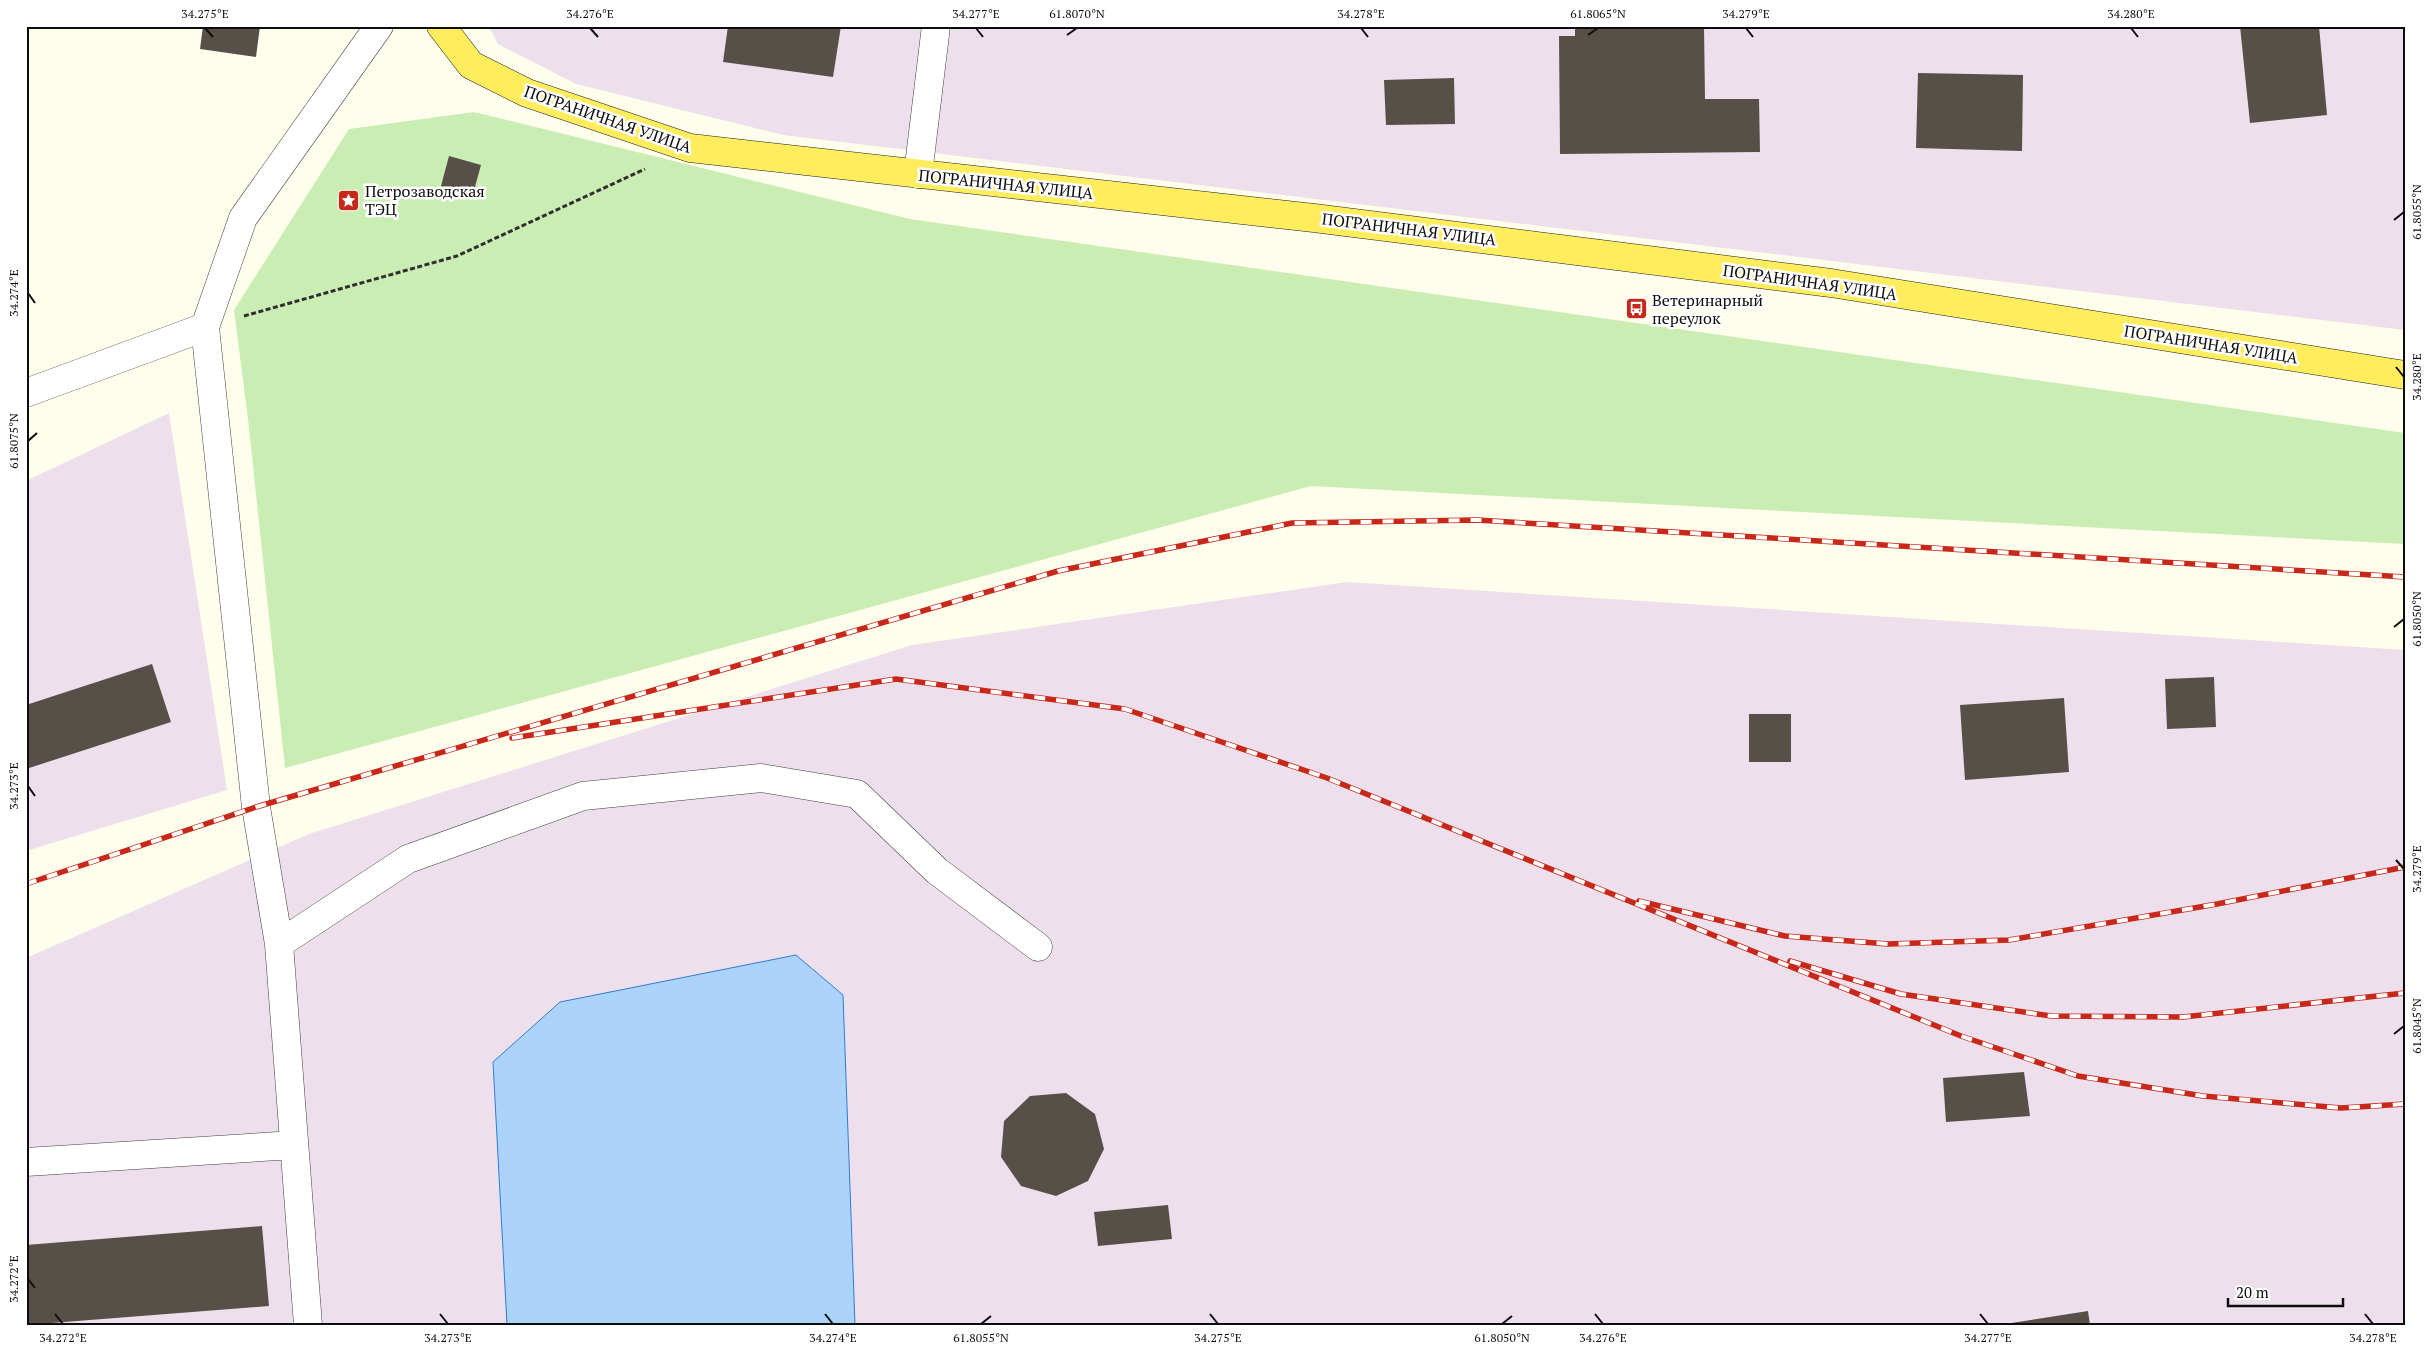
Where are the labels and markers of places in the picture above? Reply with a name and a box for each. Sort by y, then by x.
place label: Петрозаводская ТЭЦ [365,180,485,220]
place icon: Петрозаводская ТЭЦ [337,188,361,212]
place label: Ветеринарный переулок [1652,289,1763,329]
bus stop icon: Ветеринарный переулок [1624,297,1648,321]

